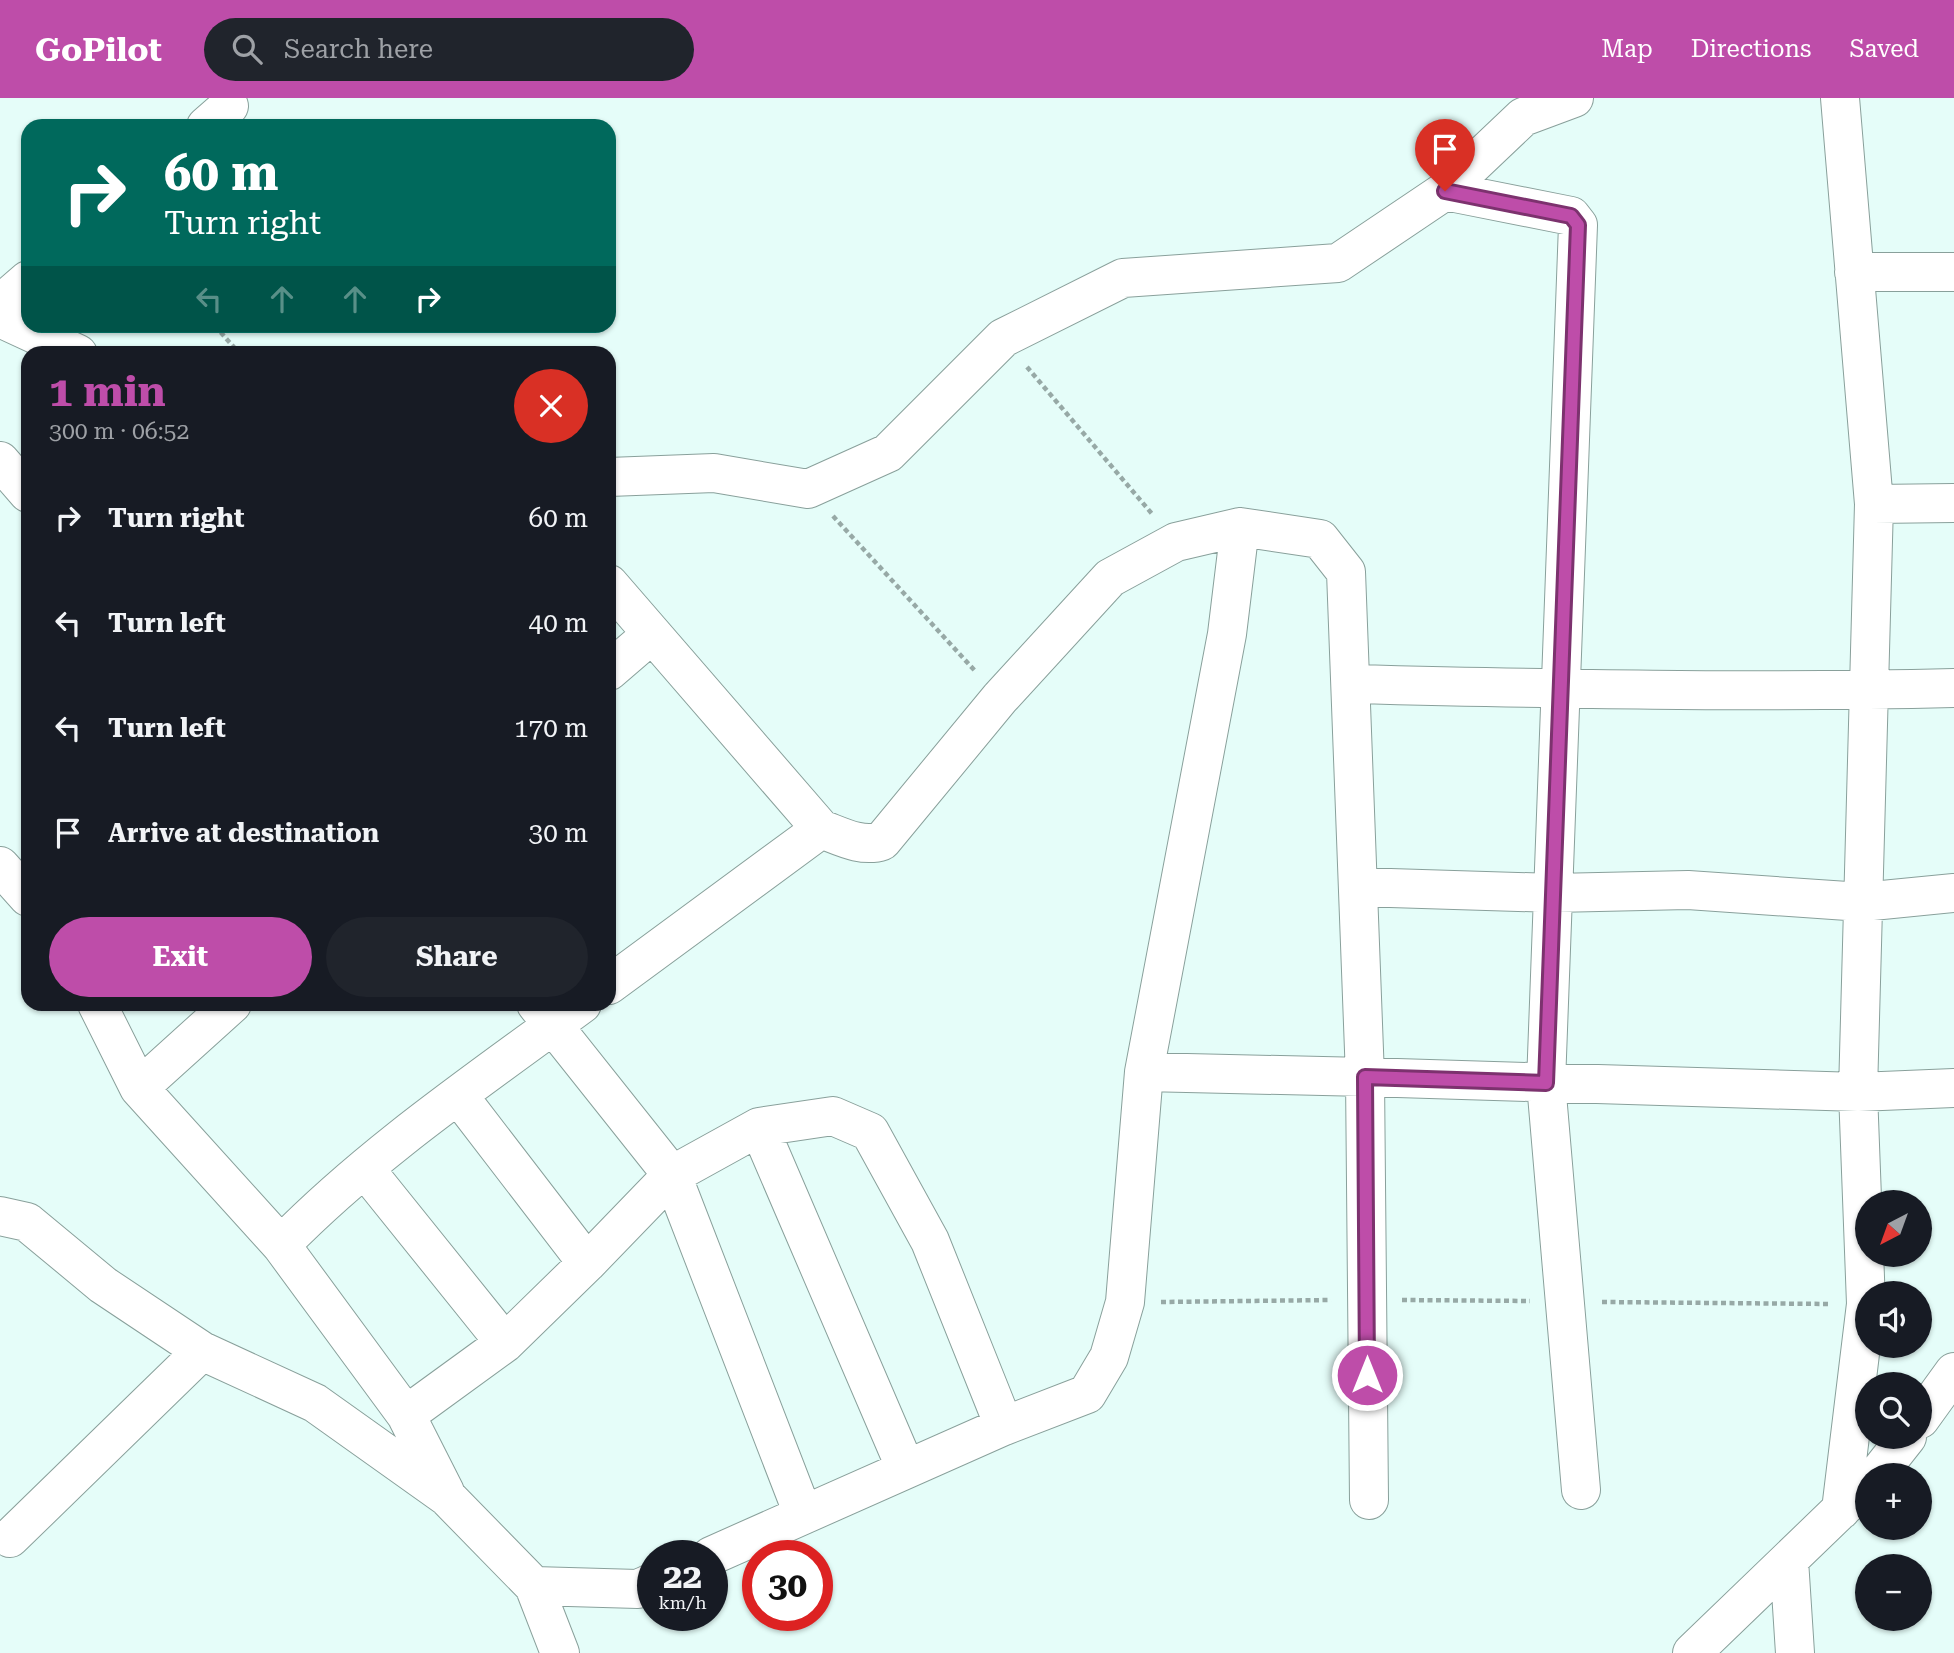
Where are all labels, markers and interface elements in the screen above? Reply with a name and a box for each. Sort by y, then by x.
search box [204,18,694,81]
text: GoPilot [35,30,162,69]
icon: search [228,30,266,68]
text: Search here [284,34,433,64]
text: Map [1601,35,1653,63]
text: Directions [1691,35,1811,63]
text: Saved [1849,35,1919,63]
pin [1415,119,1475,191]
icon: arrive [1426,130,1464,168]
text: 60 m [164,145,279,202]
icon: right [49,147,140,238]
text: Turn right [164,204,321,242]
icon: left [190,280,228,318]
icon: ahead [263,280,301,318]
icon: ahead [336,280,374,318]
icon: right [409,280,447,318]
text: 1 min [49,367,166,416]
button: close [514,369,588,443]
text: 300 m · 06:52 [49,418,189,445]
icon: right [49,499,87,537]
text: Turn right [108,503,244,533]
text: 60 m [529,503,588,533]
icon: left [49,604,87,642]
text: Turn left [108,608,226,638]
text: 40 m [529,608,588,638]
icon: left [49,709,87,747]
text: Turn left [108,713,226,743]
text: 170 m [514,713,588,743]
icon: arrive [49,814,87,852]
text: Arrive at destination [108,818,379,848]
text: 30 m [529,818,588,848]
button: Exit [49,917,312,997]
button: Share [326,917,588,997]
north arrow [1855,1190,1932,1267]
map controls [1855,1190,1932,1631]
button: sound [1855,1281,1932,1358]
position arrow [1330,1338,1404,1412]
button: search [1855,1372,1932,1449]
button: + [1855,1463,1932,1540]
speed limit sign: 30 [742,1540,833,1631]
button: − [1855,1554,1932,1631]
text: 22 [663,1556,702,1597]
text: km/h [658,1592,707,1613]

